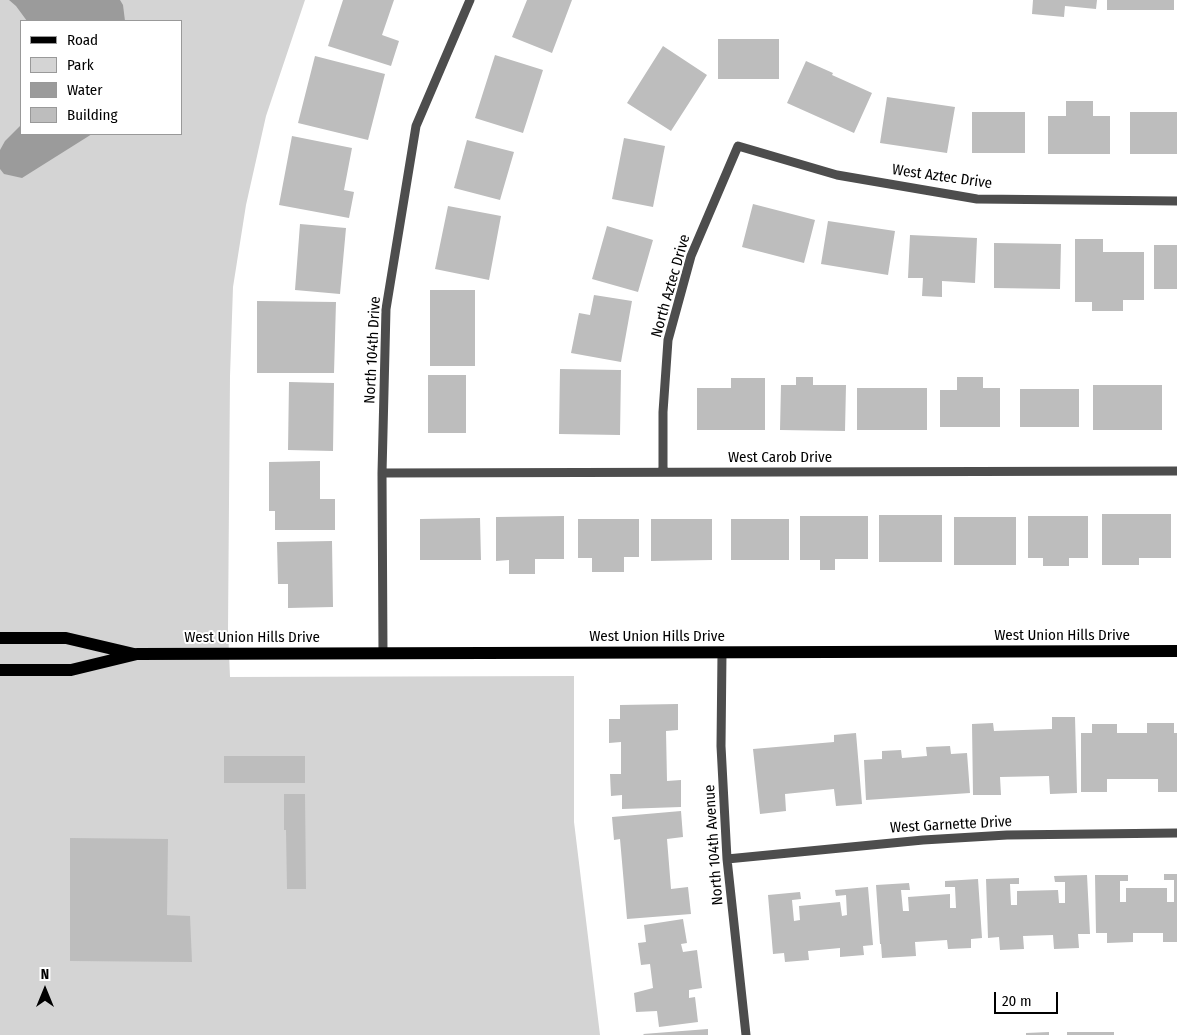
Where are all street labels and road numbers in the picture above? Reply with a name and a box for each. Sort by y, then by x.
street label: West Aztec Drive [891,161,993,193]
street label: North Aztec Drive [648,232,694,340]
street label: North 104th Drive [361,296,385,404]
street label: West Carob Drive [728,449,832,467]
street label: West Union Hills Drive [994,627,1130,645]
street label: West Union Hills Drive [589,628,725,646]
street label: West Union Hills Drive [184,629,320,647]
street label: North 104th Avenue [701,784,727,906]
street label: West Garnette Drive [890,813,1012,837]

